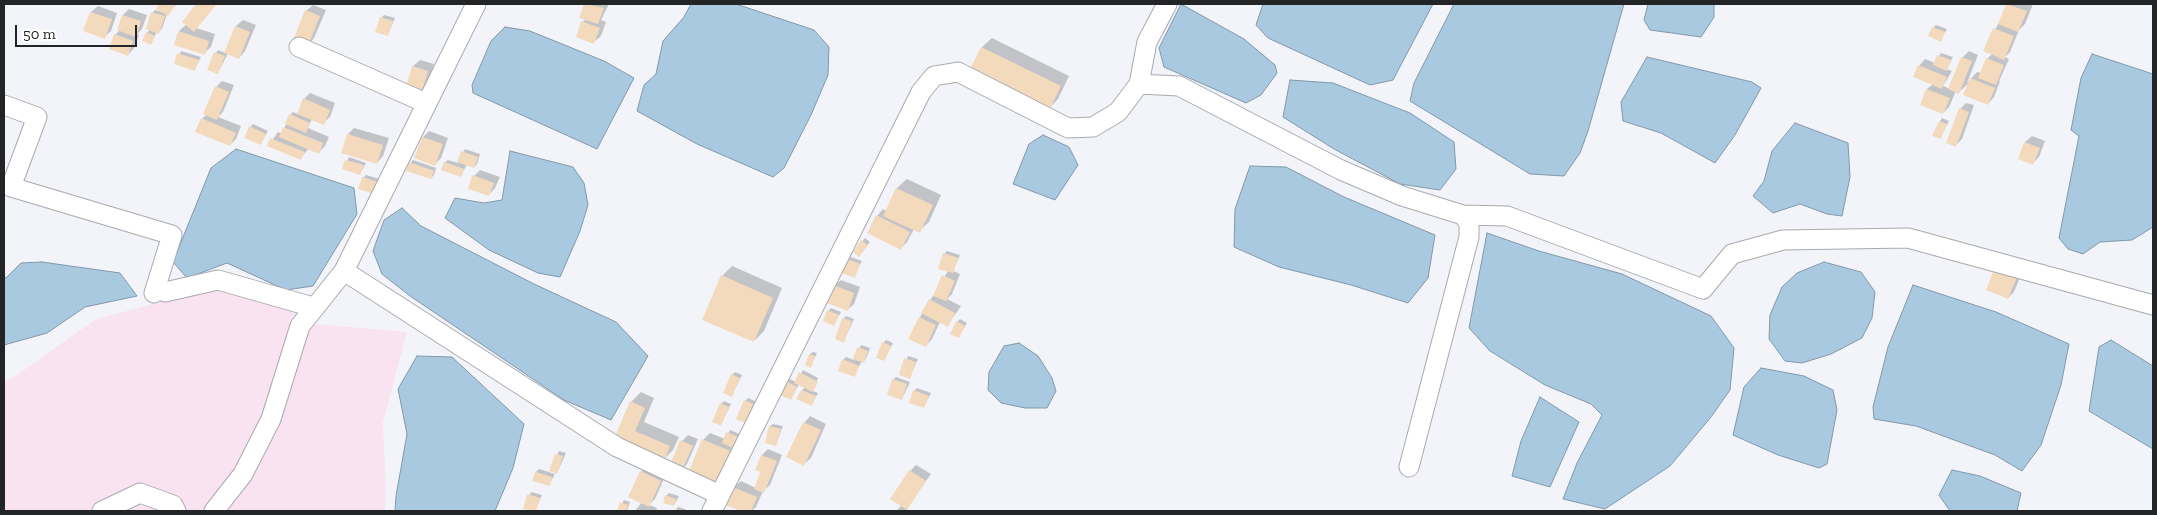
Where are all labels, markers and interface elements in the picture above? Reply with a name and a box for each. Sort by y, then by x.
scale bar [18,15,140,47]
text: 50 m [23,25,56,43]

